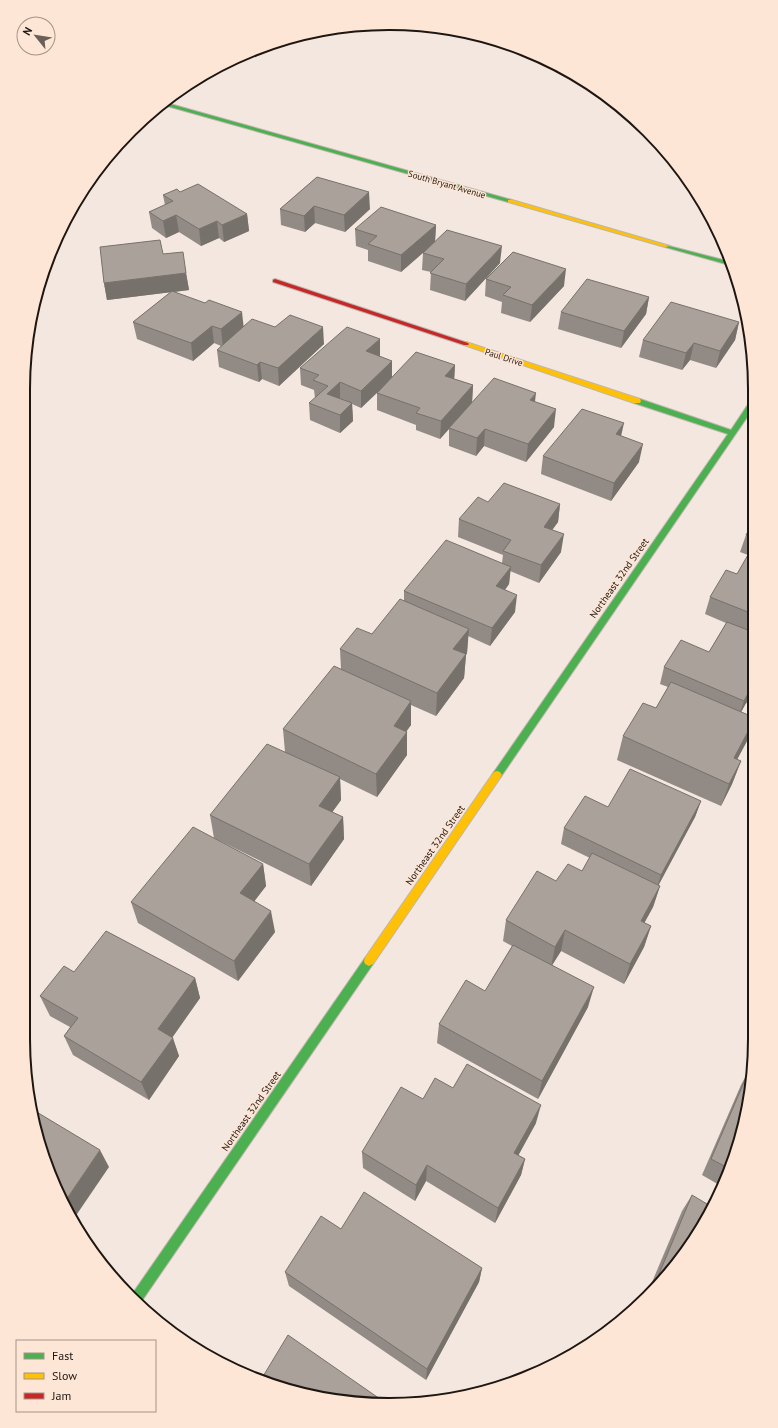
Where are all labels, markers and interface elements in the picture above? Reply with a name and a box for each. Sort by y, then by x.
north arrow [16,16,56,56]
text: N [19,24,35,38]
street label: South Bryant Avenue [407,168,487,200]
street label: Paul Drive [484,346,525,368]
street label: Northeast 32nd Street [586,535,652,621]
street label: Northeast 32nd Street [402,802,468,888]
street label: Northeast 32nd Street [218,1068,284,1154]
legend [16,1340,156,1412]
text: Fast [52,1348,73,1363]
text: Slow [52,1368,77,1383]
text: Jam [51,1388,71,1403]

